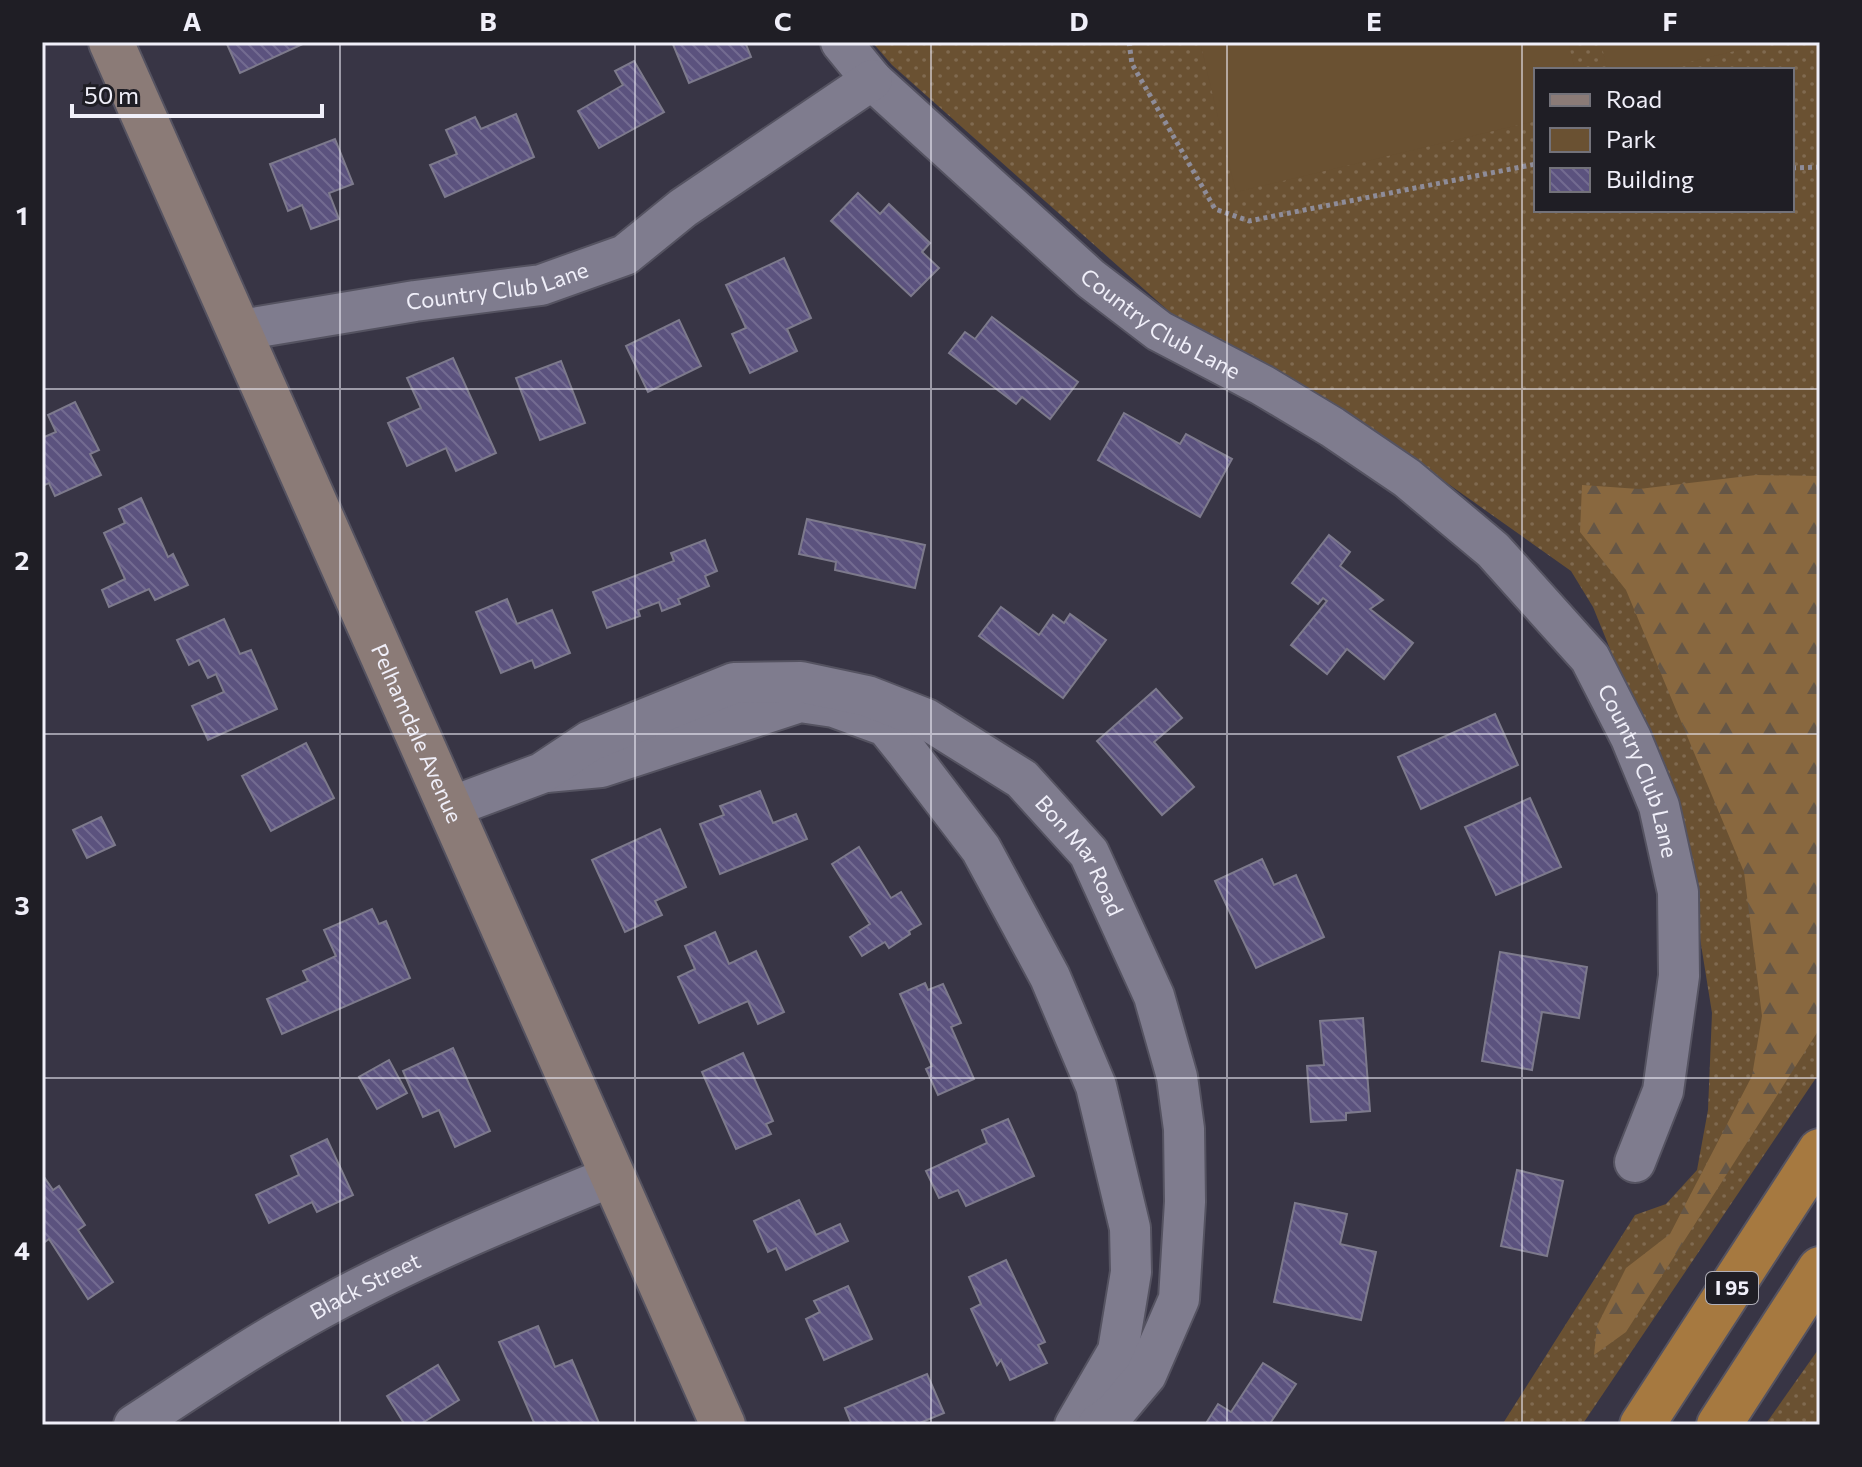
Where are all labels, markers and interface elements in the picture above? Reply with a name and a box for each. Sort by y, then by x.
text: A [183,5,202,36]
text: B [479,5,497,36]
text: C [774,5,792,36]
text: D [1069,5,1089,36]
text: E [1366,5,1382,36]
text: F [1662,5,1678,36]
scale bar [72,68,322,118]
legend [1534,68,1794,212]
text: 50 m [84,80,139,109]
text: Road [1606,84,1662,113]
text: Park [1606,124,1656,153]
text: Building [1606,164,1694,193]
text: 1 [16,199,28,230]
street label: Country Club Lane [404,255,592,315]
street label: Country Club Lane [1075,262,1245,384]
text: 2 [15,544,29,575]
street label: Pelhamdale Avenue [366,639,469,827]
street label: Country Club Lane [1593,679,1684,860]
street label: Bon Mar Road [1030,789,1130,920]
text: 3 [14,889,30,920]
text: 4 [14,1234,30,1265]
street label: Black Street [305,1246,425,1325]
road number: I 95 [1706,1272,1758,1304]

